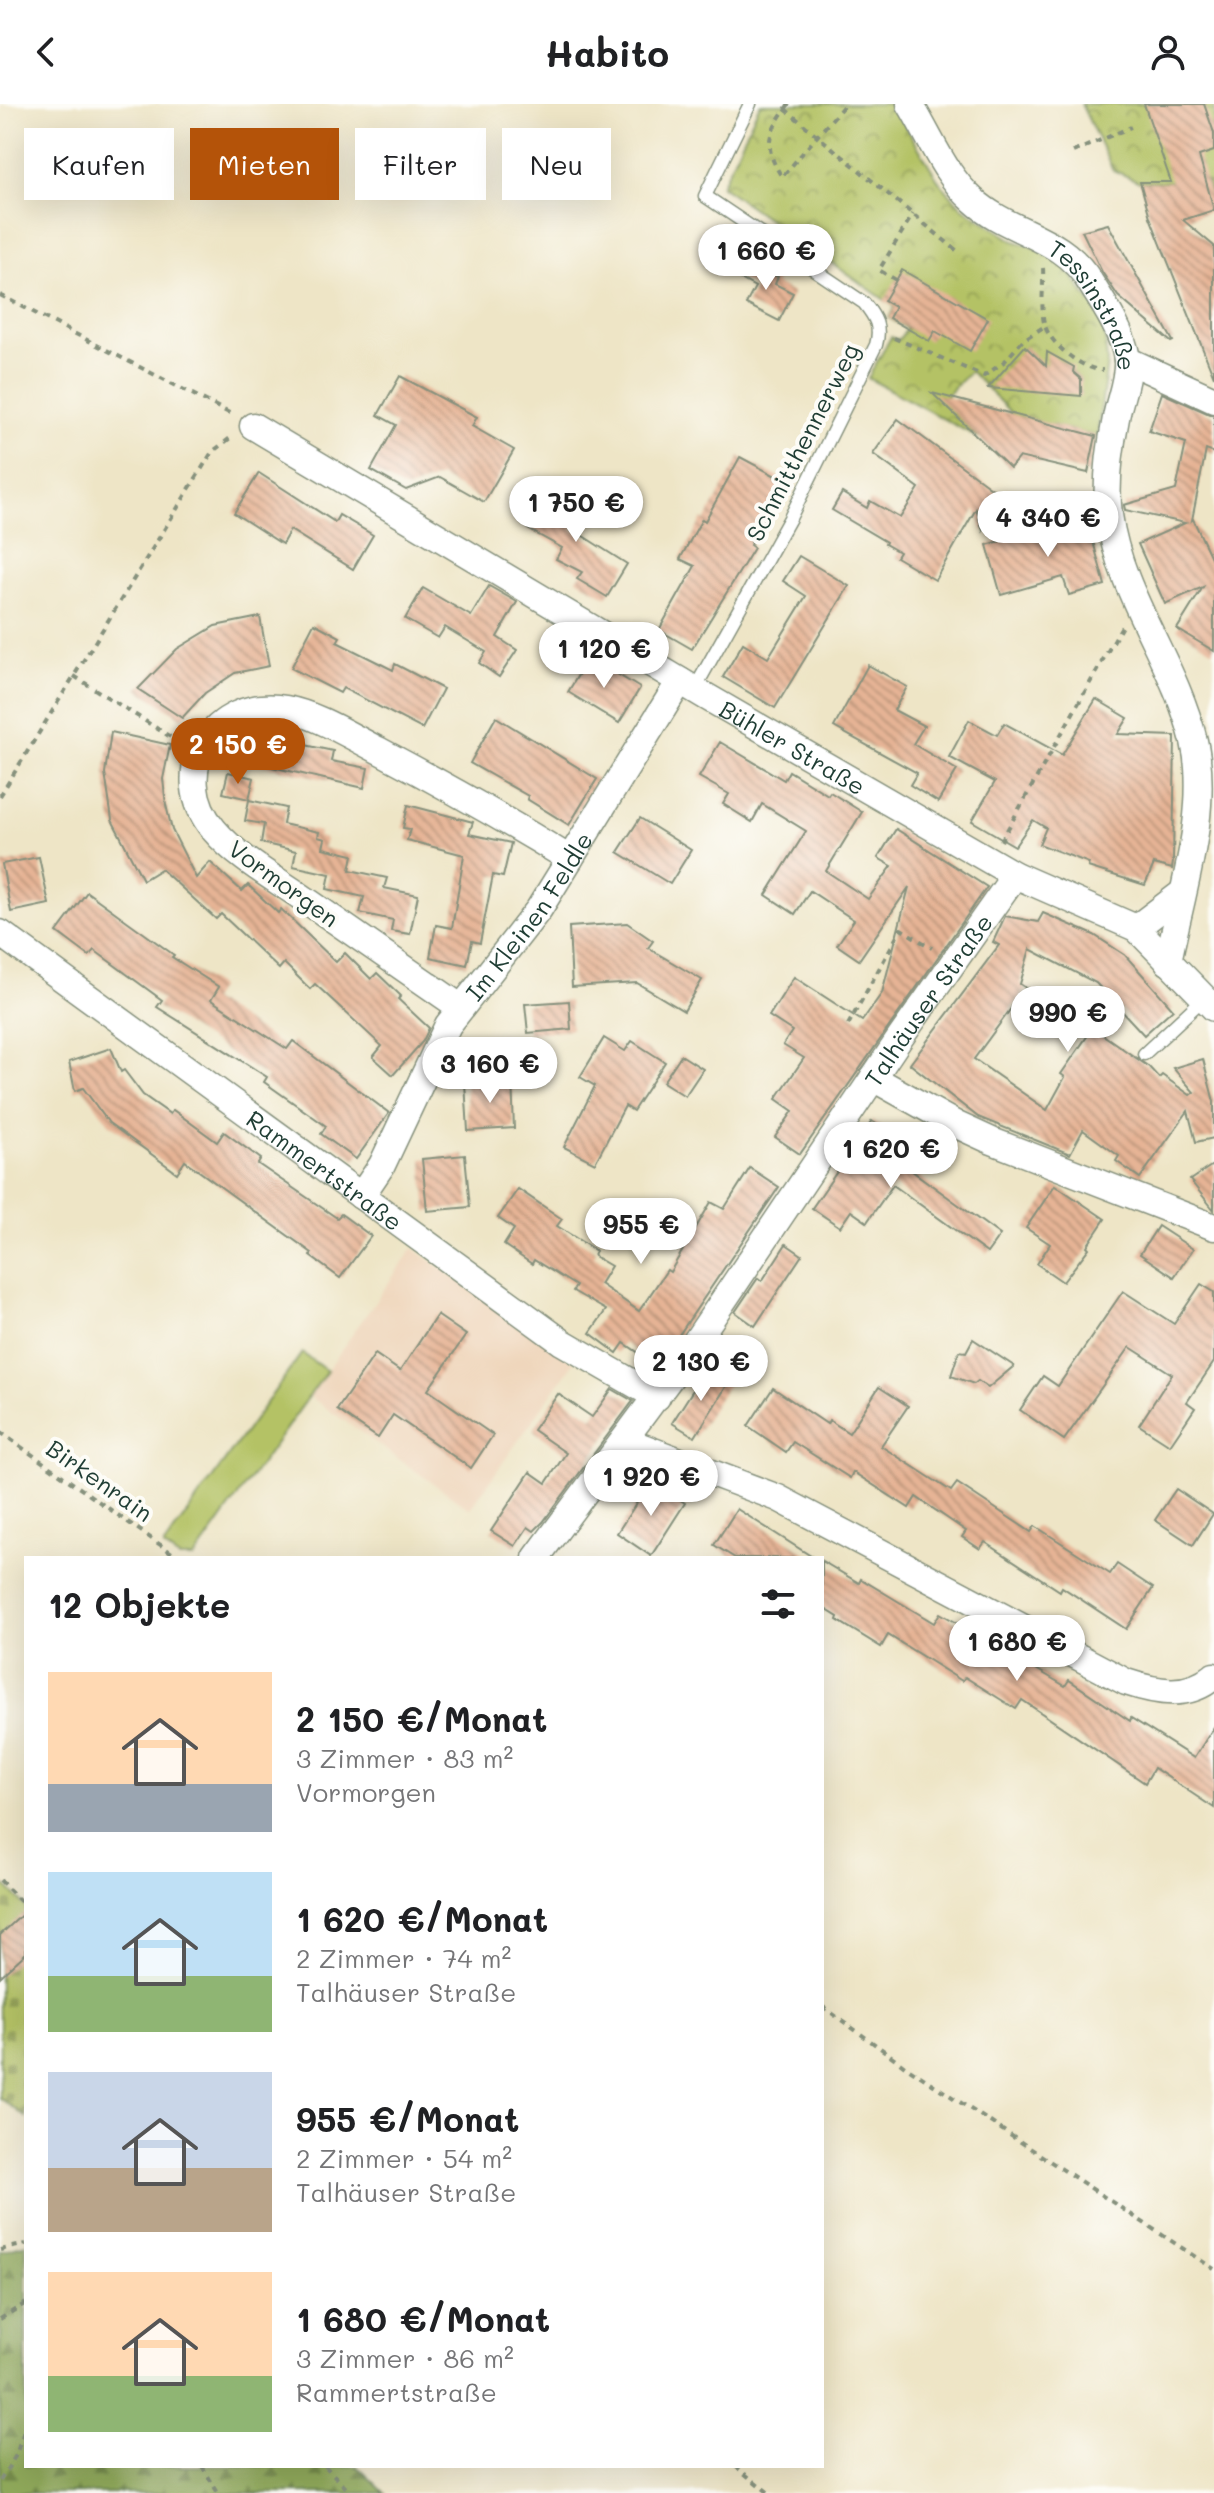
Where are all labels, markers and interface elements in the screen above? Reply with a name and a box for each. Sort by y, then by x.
text: Habito [545,29,669,76]
icon: back [24,30,68,74]
icon: person [1146,30,1190,74]
chip: Kaufen [24,128,174,200]
chip: Mieten [190,128,339,200]
chip: Filter [355,128,486,200]
chip: Neu [502,128,611,200]
pin: 1 660 € [692,224,840,292]
street label: Tessinstraße [1043,232,1143,371]
text: 1 660 € [716,233,816,267]
street label: Schmitthennerweg [739,338,865,546]
pin: 1 750 € [502,476,650,544]
text: 1 750 € [527,485,625,519]
pin: 4 340 € [974,491,1122,559]
text: 4 340 € [995,500,1101,534]
pin: 1 120 € [530,622,678,690]
text: 1 120 € [557,631,651,665]
street label: Bühler Straße [714,692,871,801]
pin: 2 150 € [164,718,312,786]
text: 2 150 € [189,727,287,761]
street label: Im Kleinen Feldle [458,826,599,1006]
street label: Vormorgen [223,832,345,934]
street label: Talhäuser Straße [857,907,998,1092]
pin: 990 € [1012,986,1124,1054]
text: 990 € [1029,995,1107,1029]
pin: 3 160 € [416,1037,564,1105]
text: 3 160 € [440,1046,540,1080]
street label: Rammertstraße [241,1102,409,1237]
pin: 1 620 € [817,1122,965,1190]
text: 1 620 € [842,1131,940,1165]
pin: 955 € [585,1198,697,1266]
text: 955 € [603,1207,679,1241]
pin: 2 130 € [627,1335,775,1403]
text: 2 130 € [652,1344,750,1378]
street label: Birkenrain [41,1432,159,1528]
pin: 1 920 € [577,1450,725,1518]
text: 1 920 € [602,1459,700,1493]
text: 12 Objekte [48,1582,230,1627]
icon: filters [756,1582,800,1626]
pin: 1 680 € [943,1615,1091,1683]
text: 1 680 € [967,1624,1067,1658]
text: 2 150 €/Monat [296,1696,547,1741]
icon: home [112,1704,208,1800]
text: 3 Zimmer · 83 m² [296,1741,513,1775]
text: Vormorgen [296,1775,436,1809]
text: 1 620 €/Monat [296,1896,548,1941]
icon: home [112,1904,208,2000]
text: 2 Zimmer · 74 m² [296,1941,511,1975]
text: Talhäuser Straße [296,1975,516,2009]
text: 955 €/Monat [296,2096,519,2141]
icon: home [112,2104,208,2200]
text: 2 Zimmer · 54 m² [296,2141,512,2175]
text: Talhäuser Straße [296,2175,516,2209]
text: 1 680 €/Monat [296,2296,550,2341]
icon: home [112,2304,208,2400]
text: 3 Zimmer · 86 m² [296,2341,514,2375]
text: Rammertstraße [296,2375,497,2409]

